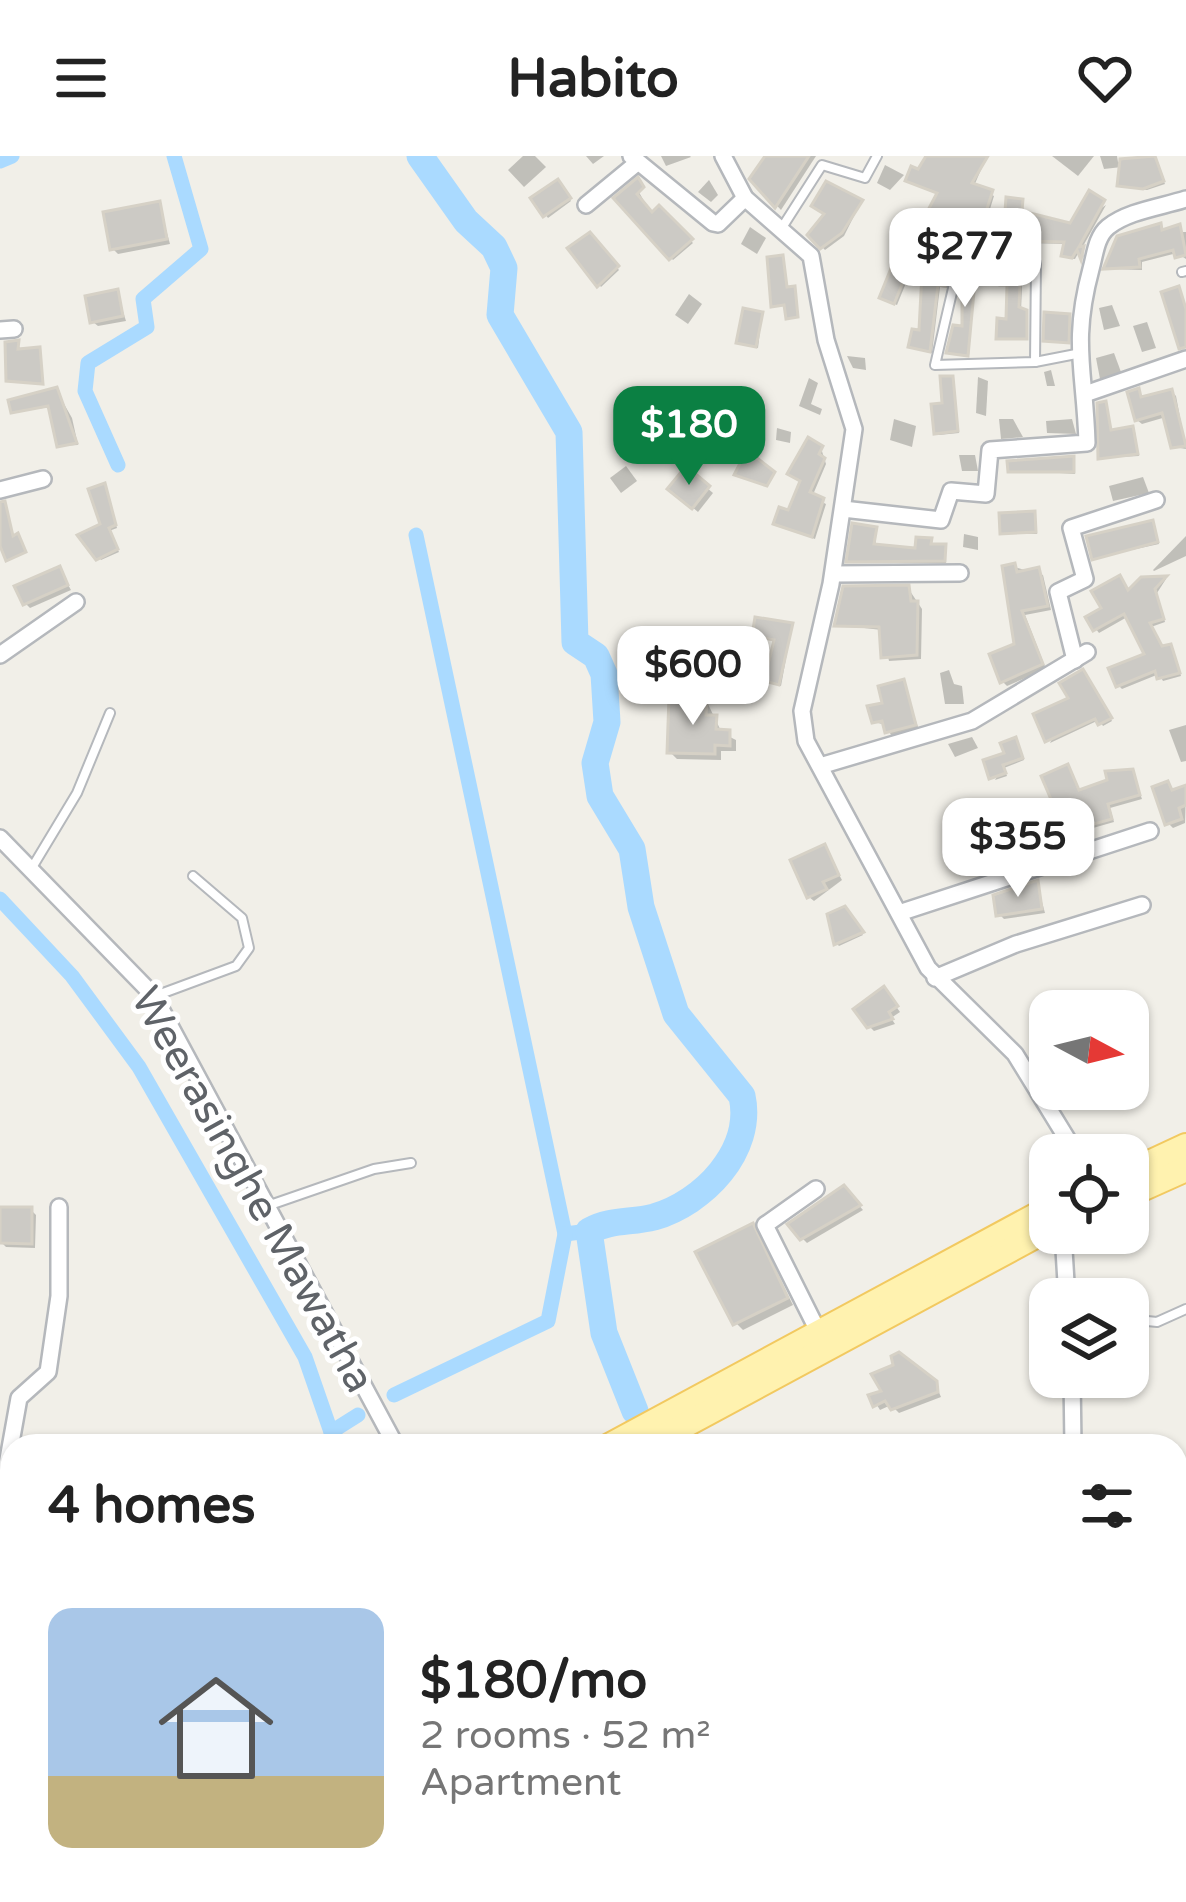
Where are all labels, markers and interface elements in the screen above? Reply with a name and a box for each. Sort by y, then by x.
icon: menu [48,45,114,111]
icon: heart [1072,45,1138,111]
text: Habito [507,46,679,111]
pin: $277 [894,208,1036,310]
text: $277 [916,223,1014,270]
pin: $180 [618,386,760,488]
text: $180 [640,401,738,448]
pin: $600 [622,626,764,728]
text: $600 [644,641,742,688]
pin: $355 [947,798,1089,900]
text: $355 [969,813,1067,860]
street label: Weerasinghe Mawatha [120,978,386,1401]
north arrow [1029,990,1149,1110]
map controls [1029,990,1149,1398]
button: locate [1029,1134,1149,1254]
button: layers [1029,1278,1149,1398]
icon: filters [1074,1473,1140,1539]
text: 4 homes [48,1475,256,1537]
text: $180/mo [420,1650,647,1712]
icon: home [144,1656,288,1800]
text: 2 rooms · 52 m² [420,1712,711,1759]
text: Apartment [420,1759,621,1806]

